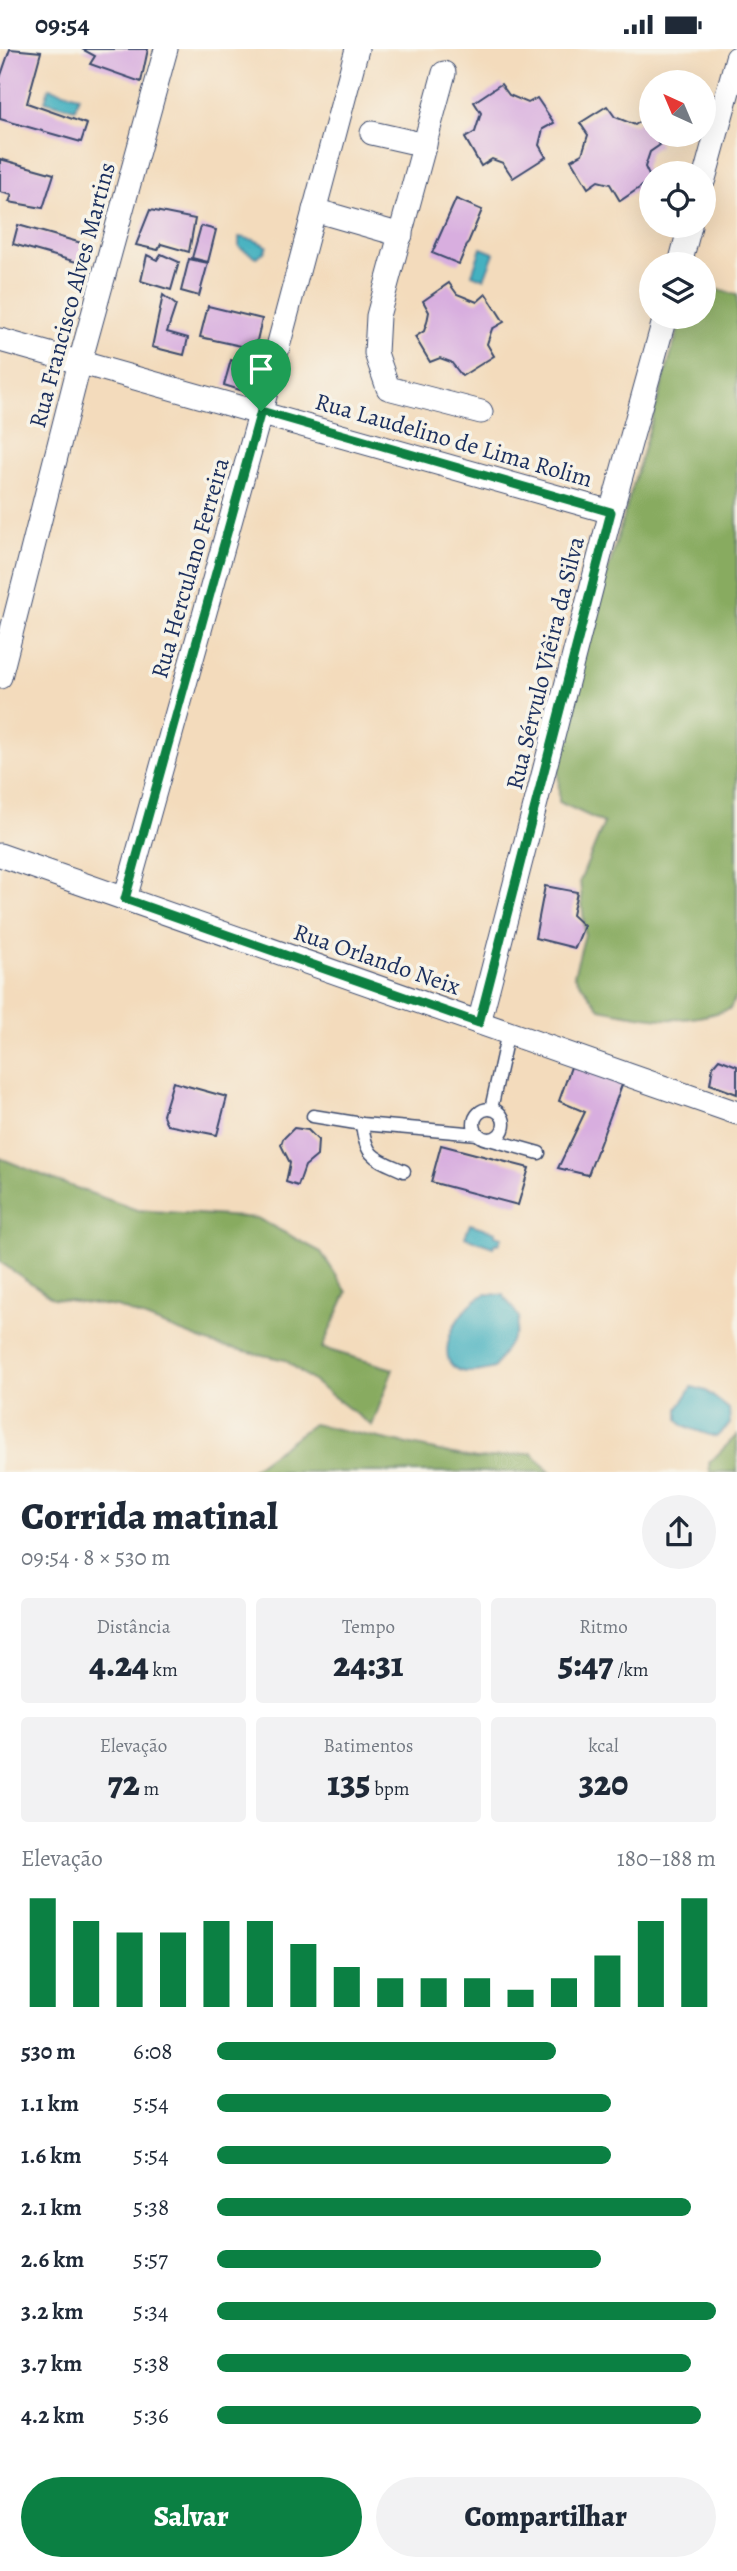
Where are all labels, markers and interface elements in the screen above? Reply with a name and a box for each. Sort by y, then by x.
text: 09:54 [35,7,90,42]
north arrow [639,70,716,147]
map controls [639,70,716,329]
street label: Rua Francisco Alves Martins [21,159,123,431]
button: locate [639,161,716,238]
button: layers [639,252,716,329]
pin [231,339,291,411]
icon: arrive [242,350,280,388]
street label: Rua Laudelino de Lima Rolim [312,385,596,495]
street label: Rua Herculano Ferreira [143,453,237,682]
street label: Rua Sérvulo Viêira da Silva [498,532,592,793]
street label: Rua Orlando Neix [289,916,465,1003]
text: Corrida matinal [21,1490,278,1542]
button: share [642,1495,716,1569]
text: 09:54 · 8 × 530 m [21,1542,170,1573]
text: Distância [96,1614,171,1640]
text: Tempo [342,1614,395,1640]
text: Ritmo [579,1614,628,1640]
text: 4.24 [89,1640,149,1688]
text: 24:31 [333,1640,404,1688]
text: 5:47 [558,1640,613,1688]
text: km [149,1657,178,1683]
text: /km [613,1657,649,1683]
text: Elevação [100,1733,167,1759]
text: Batimentos [324,1733,413,1759]
text: kcal [588,1733,619,1759]
text: 72 [108,1759,140,1807]
text: 135 [327,1759,370,1807]
text: 320 [579,1759,628,1807]
text: m [140,1776,159,1802]
text: bpm [370,1776,410,1802]
text: Elevação [21,1843,103,1874]
text: 180–188 m [617,1843,716,1874]
text: 530 m [21,2036,76,2067]
text: 6:08 [133,2036,173,2067]
text: 1.1 km [21,2088,79,2119]
text: 5:54 [133,2088,169,2119]
text: 1.6 km [21,2140,81,2171]
text: 5:54 [133,2140,169,2171]
text: 2.1 km [21,2192,82,2223]
text: 5:38 [133,2192,169,2223]
text: 2.6 km [21,2244,84,2275]
text: 5:57 [133,2244,168,2275]
text: 3.2 km [21,2296,84,2327]
text: 5:34 [133,2296,168,2327]
text: 3.7 km [21,2348,82,2379]
text: 5:38 [133,2348,169,2379]
text: 4.2 km [21,2400,84,2431]
text: 5:36 [133,2400,169,2431]
button: Salvar [21,2477,362,2557]
button: Compartilhar [376,2477,716,2557]

